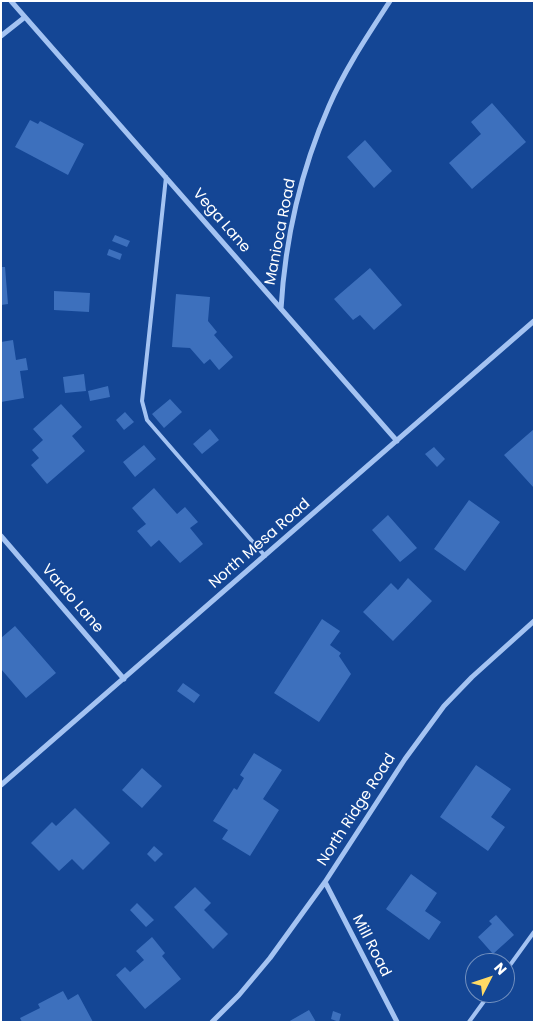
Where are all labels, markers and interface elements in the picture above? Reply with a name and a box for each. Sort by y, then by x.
street label: Manioca Road [262,177,300,287]
street label: Vega Lane [188,185,254,257]
street label: North Mesa Road [206,495,314,593]
street label: Vardo Lane [37,561,107,637]
street label: North Ridge Road [314,751,400,869]
street label: Mill Road [348,912,394,980]
north arrow [465,953,515,1003]
text: N [490,958,512,979]

